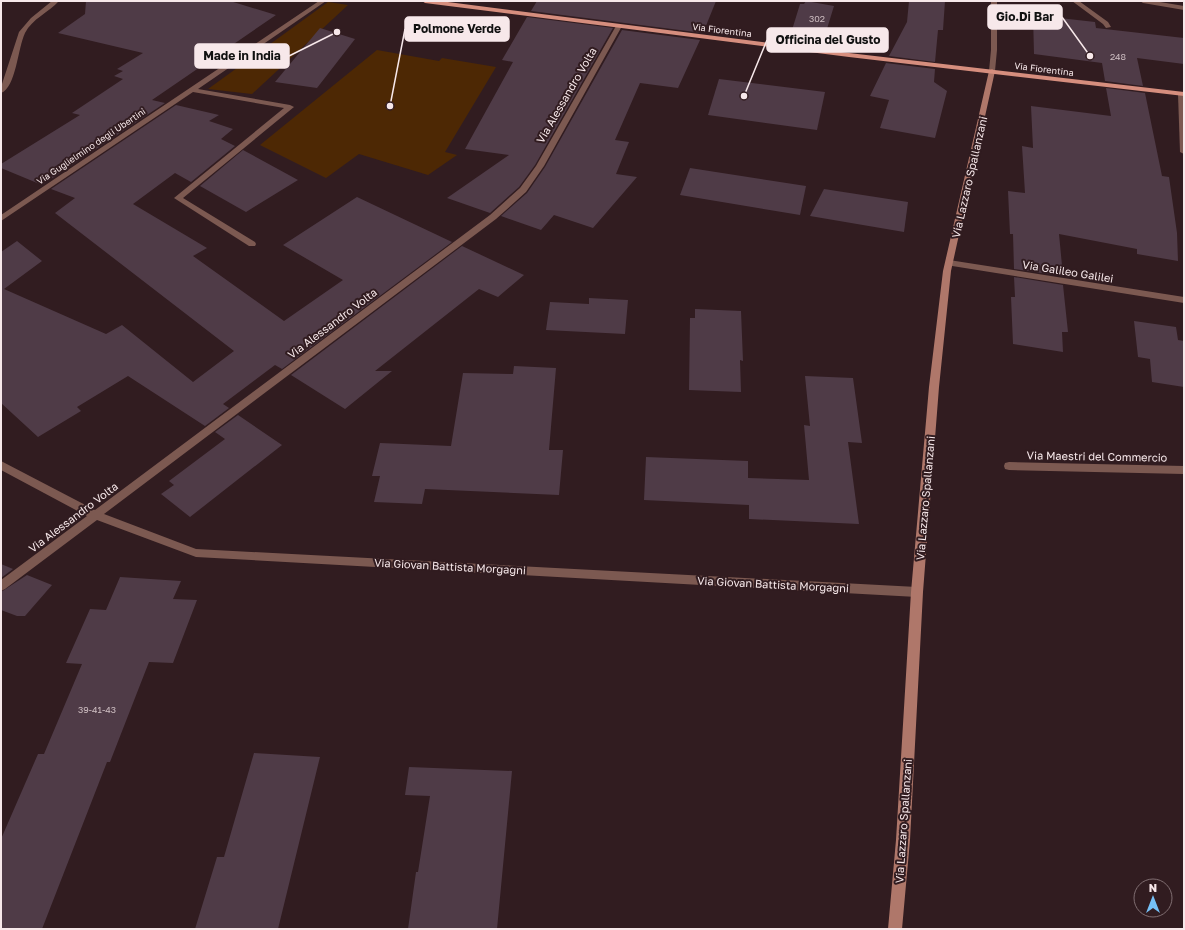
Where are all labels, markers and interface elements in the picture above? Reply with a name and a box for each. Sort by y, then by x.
callout: Gio.Di Bar [988,5,1062,29]
text: Gio.Di Bar [996,9,1054,24]
house number: 302 [809,13,825,24]
callout: Polmone Verde [405,17,509,41]
text: Polmone Verde [413,21,501,36]
street label: Via Fiorentina [692,21,752,39]
callout: Officina del Gusto [767,28,888,52]
text: Officina del Gusto [775,32,881,47]
callout: Made in India [195,44,289,68]
street label: Via Alessandro Volta [533,45,599,145]
text: Made in India [203,48,281,63]
house number: 248 [1110,51,1126,62]
street label: Via Fiorentina [1014,60,1074,78]
street label: Via Guglielmino degli Ubertini [35,105,147,187]
street label: Via Lazzaro Spallanzani [949,115,989,239]
street label: Via Galileo Galilei [1022,257,1115,285]
street label: Via Alessandro Volta [285,285,379,361]
street label: Via Lazzaro Spallanzani [913,435,937,561]
street label: Via Maestri del Commercio [1027,448,1168,464]
street label: Via Alessandro Volta [26,479,120,555]
street label: Via Giovan Battista Morgagni [374,556,526,576]
street label: Via Giovan Battista Morgagni [697,574,849,594]
house number: 39-41-43 [78,704,116,715]
street label: Via Lazzaro Spallanzani [892,758,914,884]
north arrow [1133,878,1173,918]
text: N [1149,881,1157,894]

